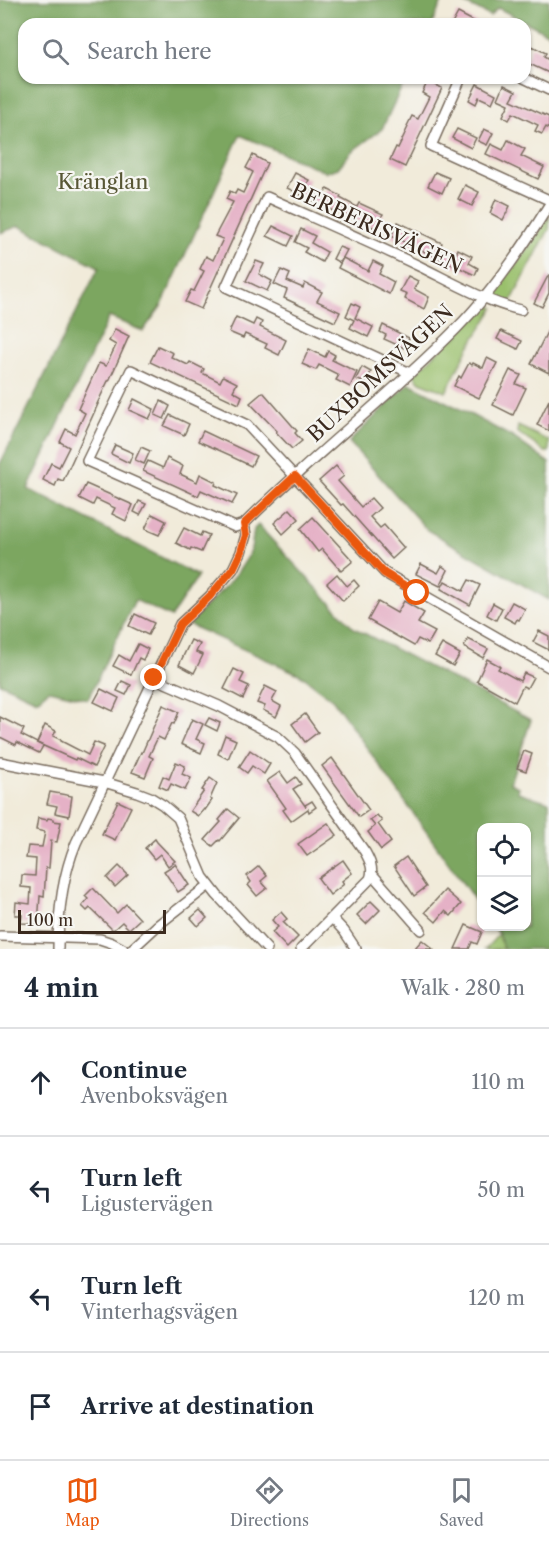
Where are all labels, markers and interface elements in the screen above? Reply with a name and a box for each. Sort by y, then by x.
search box [18,18,531,84]
icon: search [39,35,72,68]
text: Search here [87,38,212,65]
park label: Kränglan [58,169,148,194]
street label: BERBERISVÄGEN [287,177,467,279]
street label: BUXBOMSVÄGEN [302,299,458,447]
route start [403,579,429,605]
route end [140,664,166,690]
map controls [477,823,531,931]
button: locate [477,823,531,877]
button: layers [477,877,531,931]
scale bar [18,907,166,935]
text: 100 m [27,910,73,930]
text: 4 min [24,972,99,1004]
text: Walk · 280 m [401,976,525,1000]
text: Continue [81,1057,187,1084]
icon: ahead [24,1066,57,1099]
text: 110 m [472,1070,525,1094]
text: Avenboksvägen [81,1084,228,1108]
text: Turn left [81,1165,182,1192]
icon: left [24,1174,57,1207]
text: 50 m [478,1178,525,1202]
text: Ligustervägen [81,1192,213,1216]
text: Turn left [81,1273,182,1300]
icon: left [24,1282,57,1315]
text: 120 m [468,1286,525,1310]
text: Vinterhagsvägen [81,1300,238,1324]
icon: arrive [24,1390,57,1423]
text: Arrive at destination [81,1393,314,1420]
tab: Map [65,1474,100,1530]
tab: Directions [230,1474,309,1530]
tab: Saved [439,1474,484,1530]

